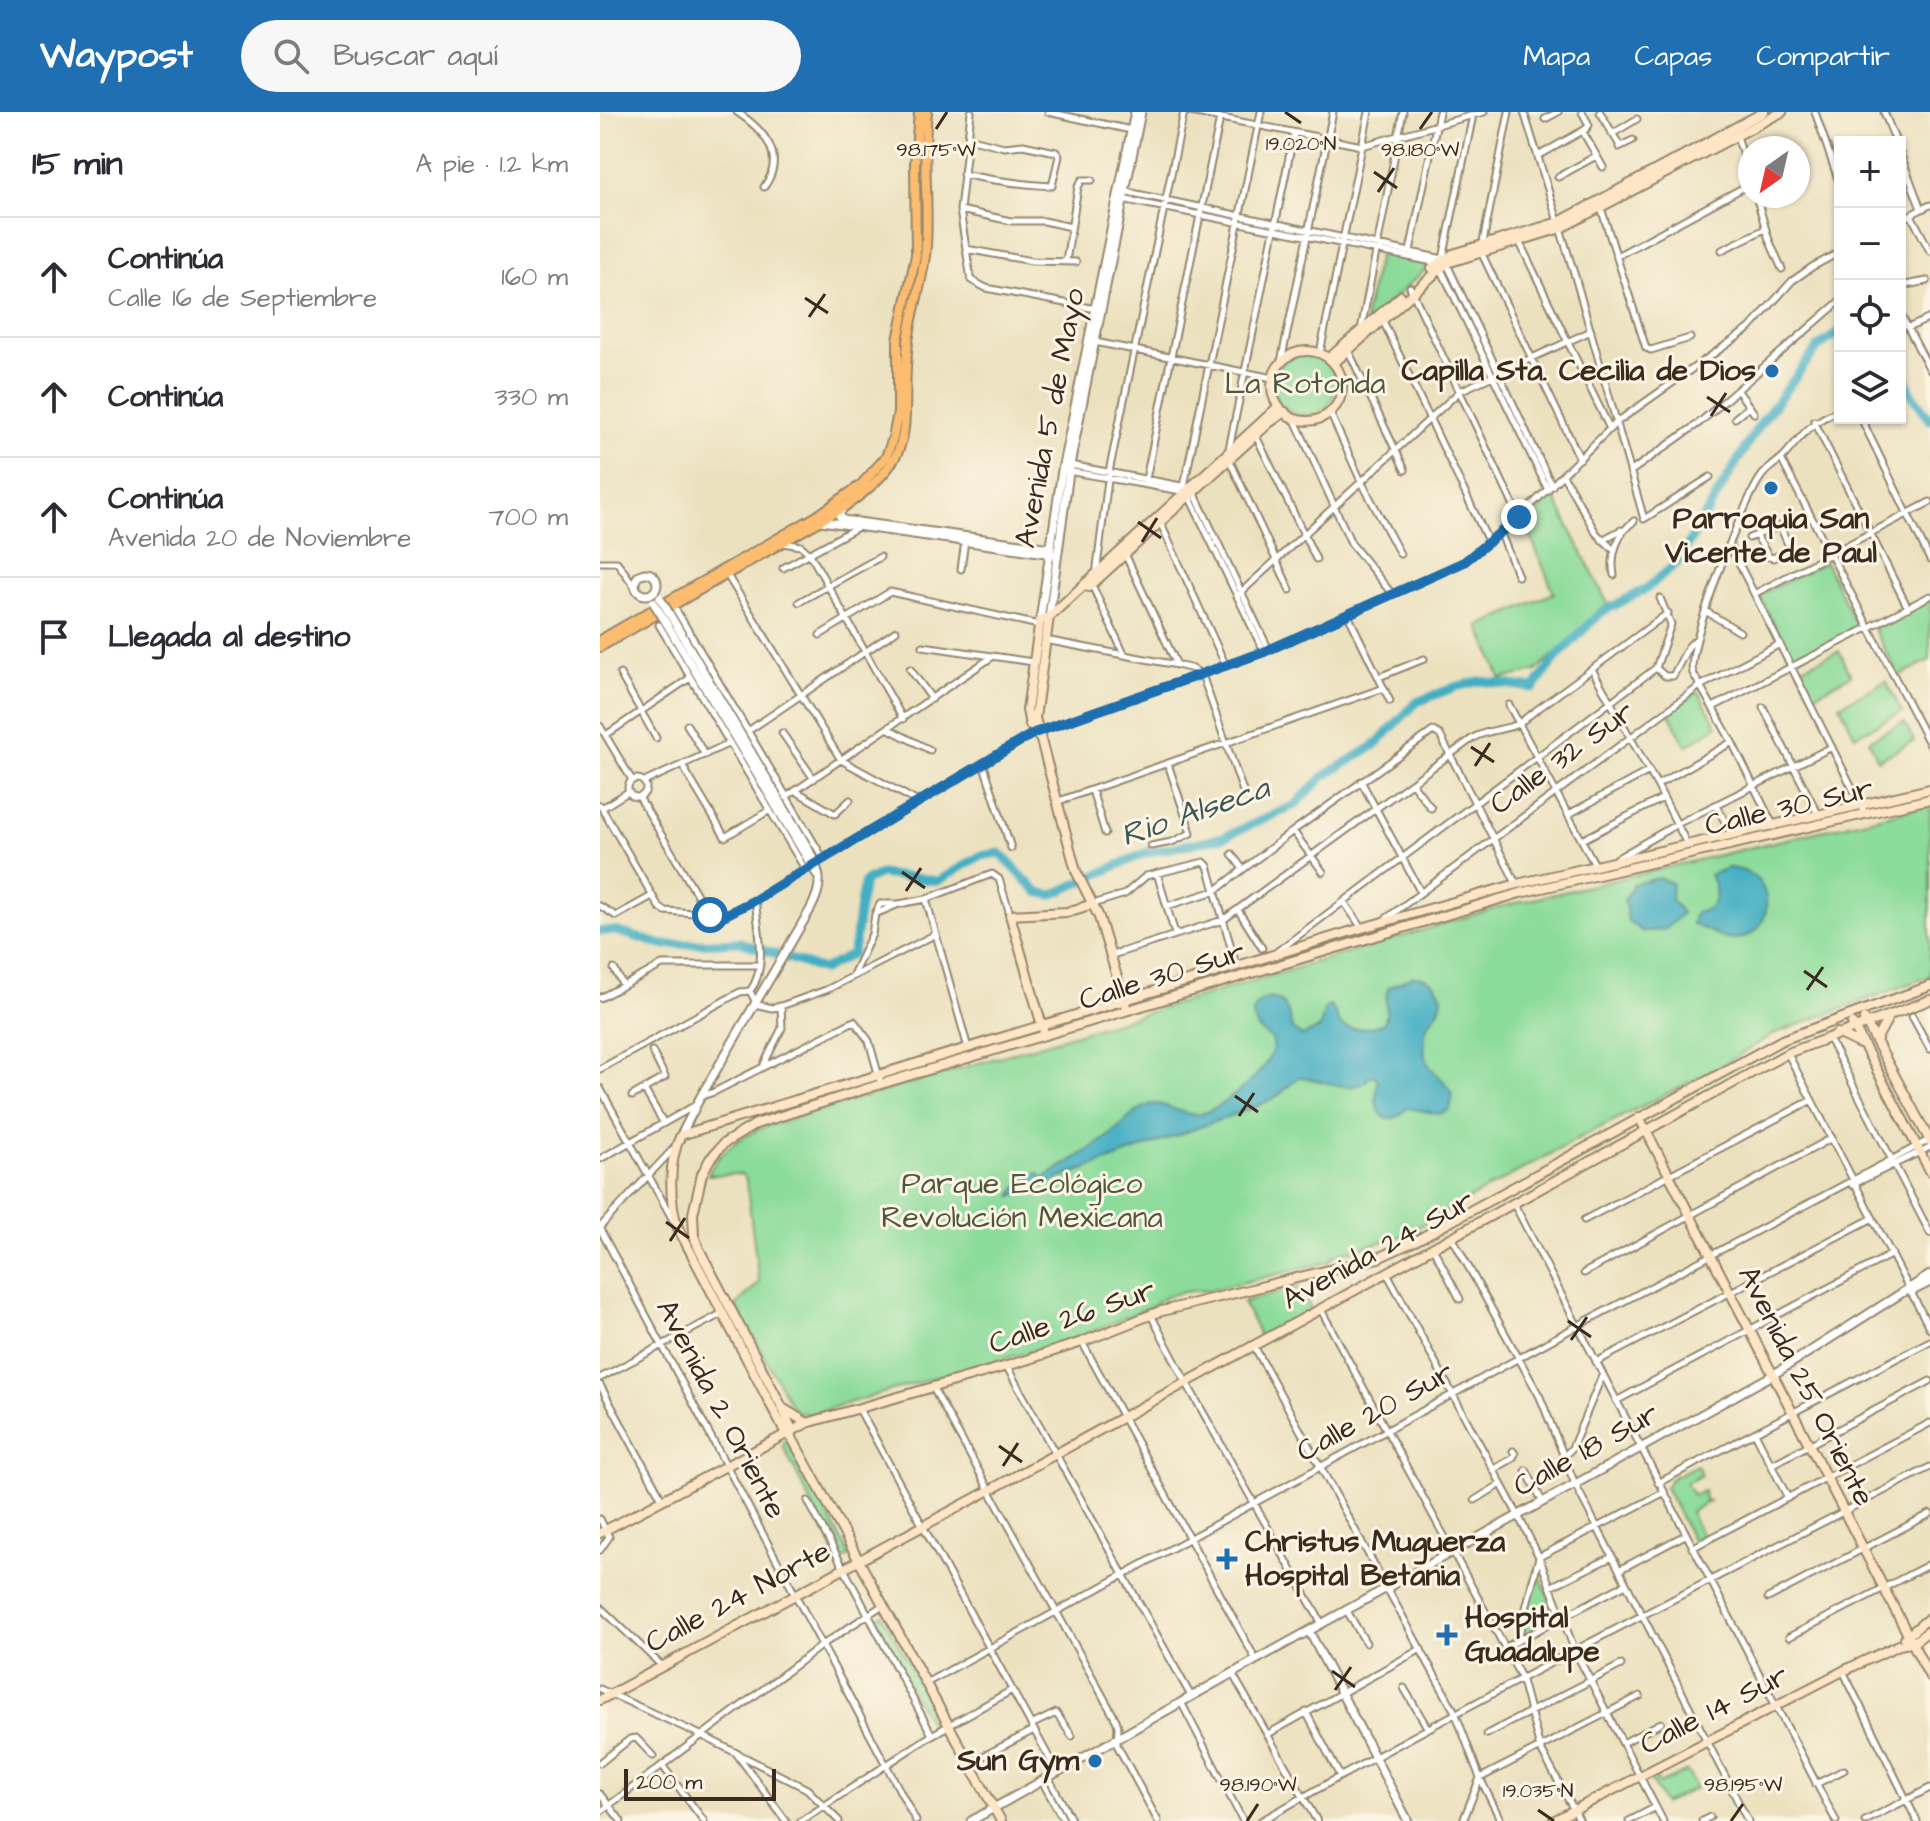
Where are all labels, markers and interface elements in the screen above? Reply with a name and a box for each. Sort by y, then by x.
search box [241,20,801,92]
text: Waypost [40,30,193,82]
icon: search [269,34,313,78]
text: Buscar aquí [333,35,498,77]
text: Mapa [1523,37,1590,76]
text: Capas [1634,37,1712,76]
text: Compartir [1756,37,1890,76]
text: 19.020°N [1266,130,1336,158]
text: 98.175°W [896,136,976,164]
text: 98.180°W [1381,136,1459,164]
north arrow [1738,136,1810,208]
map controls [1834,136,1906,424]
button: + [1834,136,1906,208]
text: 15 min [32,140,123,188]
text: A pie · 1.2 km [416,146,568,182]
button: − [1834,208,1906,280]
text: Continúa [108,238,223,280]
icon: ahead [32,255,76,299]
text: 160 m [501,259,568,295]
text: Calle 16 de Septiembre [108,280,377,316]
button: locate [1834,280,1906,352]
street label: Avenida 5 de Mayo [1004,285,1097,552]
place label: Capilla Sta. Cecilia de Dios [1402,350,1756,393]
button: layers [1834,352,1906,424]
marker: Capilla Sta. Cecilia de Dios [1763,362,1781,380]
park label: La Rotonda [1225,363,1385,405]
icon: ahead [32,375,76,419]
text: Continúa [108,376,223,418]
text: 330 m [494,379,568,415]
text: Continúa [108,478,223,520]
marker: Parroquia San Vicente de Paul [1762,479,1780,497]
icon: ahead [32,495,76,539]
place label: Parroquia San Vicente de Paul [1664,498,1877,574]
text: 700 m [489,499,568,535]
route end [1501,499,1537,535]
text: Avenida 20 de Noviembre [108,520,411,556]
icon: arrive [32,615,76,659]
text: Llegada al destino [108,616,350,658]
street label: Calle 32 Sur [1481,691,1643,825]
water label: Rio Alseca [1115,765,1277,858]
street label: Calle 30 Sur [1701,767,1877,847]
route start [692,897,728,933]
street label: Calle 30 Sur [1074,931,1250,1021]
park label: Parque Ecológico Revolución Mexicana [881,1163,1163,1239]
street label: Avenida 24 Sur [1274,1180,1482,1320]
street label: Avenida 25 Oriente [1727,1259,1885,1513]
street label: Calle 26 Sur [983,1269,1161,1365]
street label: Avenida 2 Oriente [645,1292,797,1526]
street label: Calle 20 Sur [1289,1352,1461,1472]
street label: Calle 18 Sur [1506,1393,1666,1507]
place label: Christus Muguerza Hospital Betania [1245,1521,1506,1598]
street label: Calle 24 Norte [638,1530,838,1664]
marker: Christus Muguerza Hospital Betania [1216,1548,1238,1570]
place label: Hospital Guadalupe [1465,1597,1600,1674]
marker: Hospital Guadalupe [1436,1624,1458,1646]
street label: Calle 14 Sur [1633,1655,1795,1765]
place label: Sun Gym [956,1740,1080,1784]
marker: Sun Gym [1086,1752,1104,1770]
scale bar [624,1765,776,1801]
text: 200 m [636,1767,702,1798]
text: 98.190°W [1220,1771,1297,1799]
text: 98.195°W [1704,1771,1782,1799]
text: 19.035°N [1503,1777,1573,1805]

